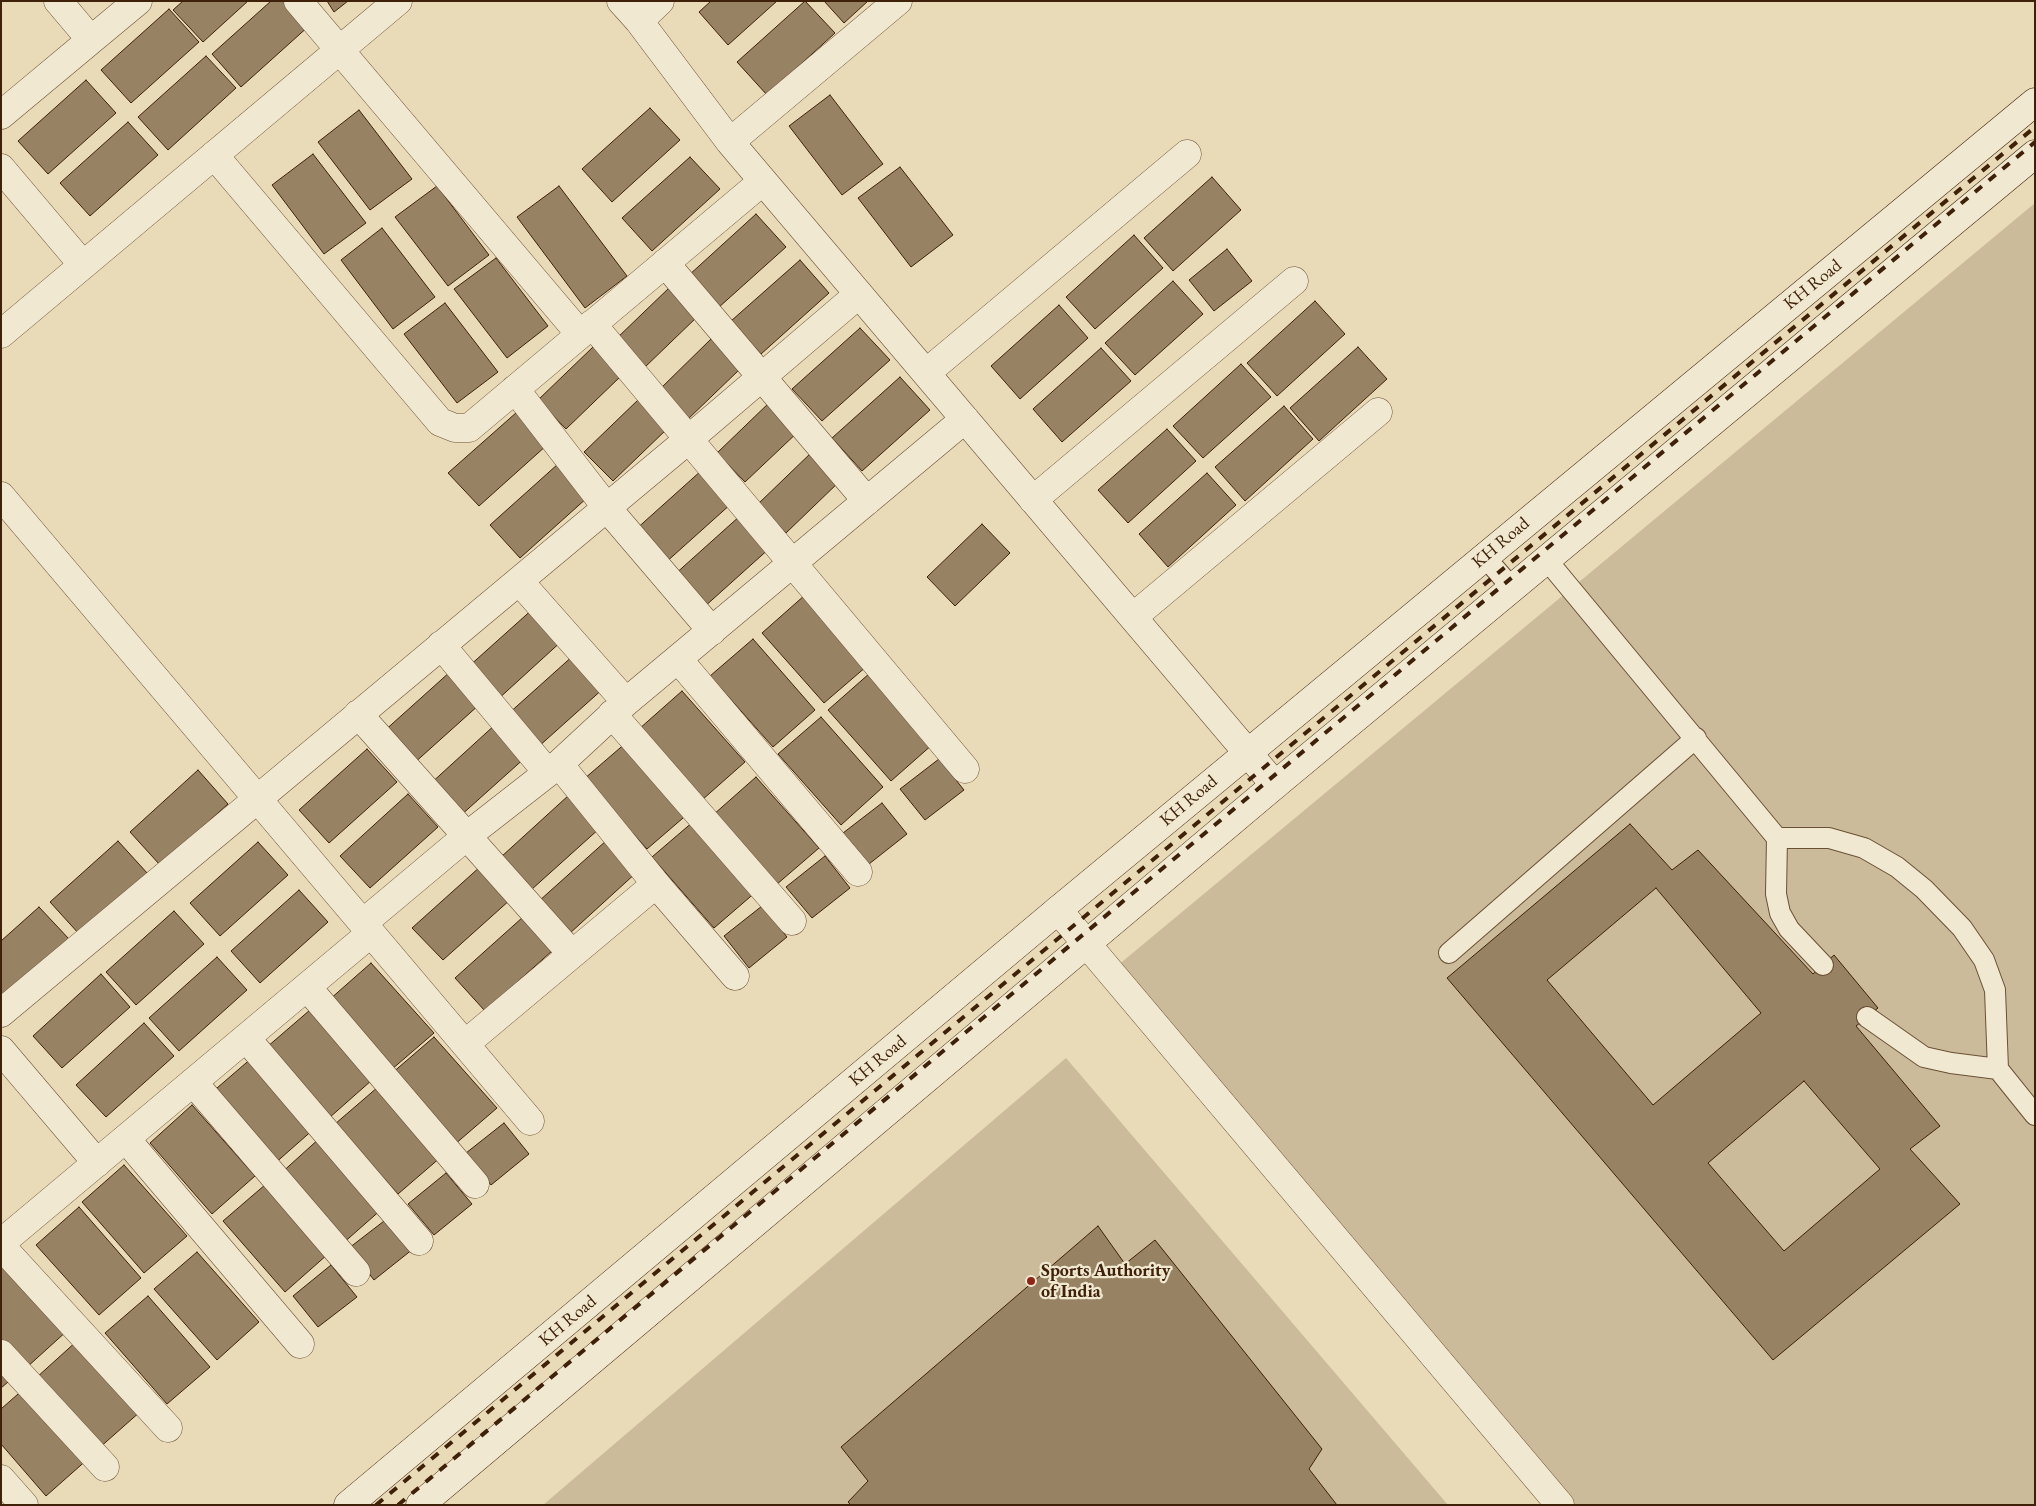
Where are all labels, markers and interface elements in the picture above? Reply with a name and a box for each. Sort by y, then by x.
street label: KH Road [1780,255,1846,315]
street label: KH Road [1468,513,1534,573]
street label: KH Road [1156,771,1222,831]
street label: KH Road [845,1031,911,1091]
place label: Sports Authority of India [1041,1260,1171,1302]
marker: Sports Authority of India [1025,1275,1037,1287]
street label: KH Road [535,1291,601,1351]

